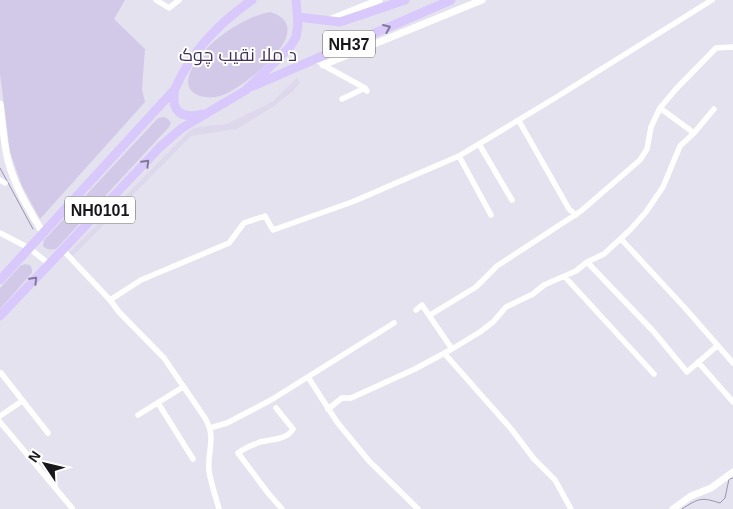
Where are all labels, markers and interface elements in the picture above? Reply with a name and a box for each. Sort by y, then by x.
one-way arrow [382,23,391,34]
road number: NH37 [323,31,375,58]
park label: د ملا نقيب چوک [179,45,297,67]
one-way arrow [140,159,149,168]
road number: NH0101 [65,196,135,224]
one-way arrow [28,277,37,286]
north arrow [20,439,70,489]
text: N [25,448,44,465]

